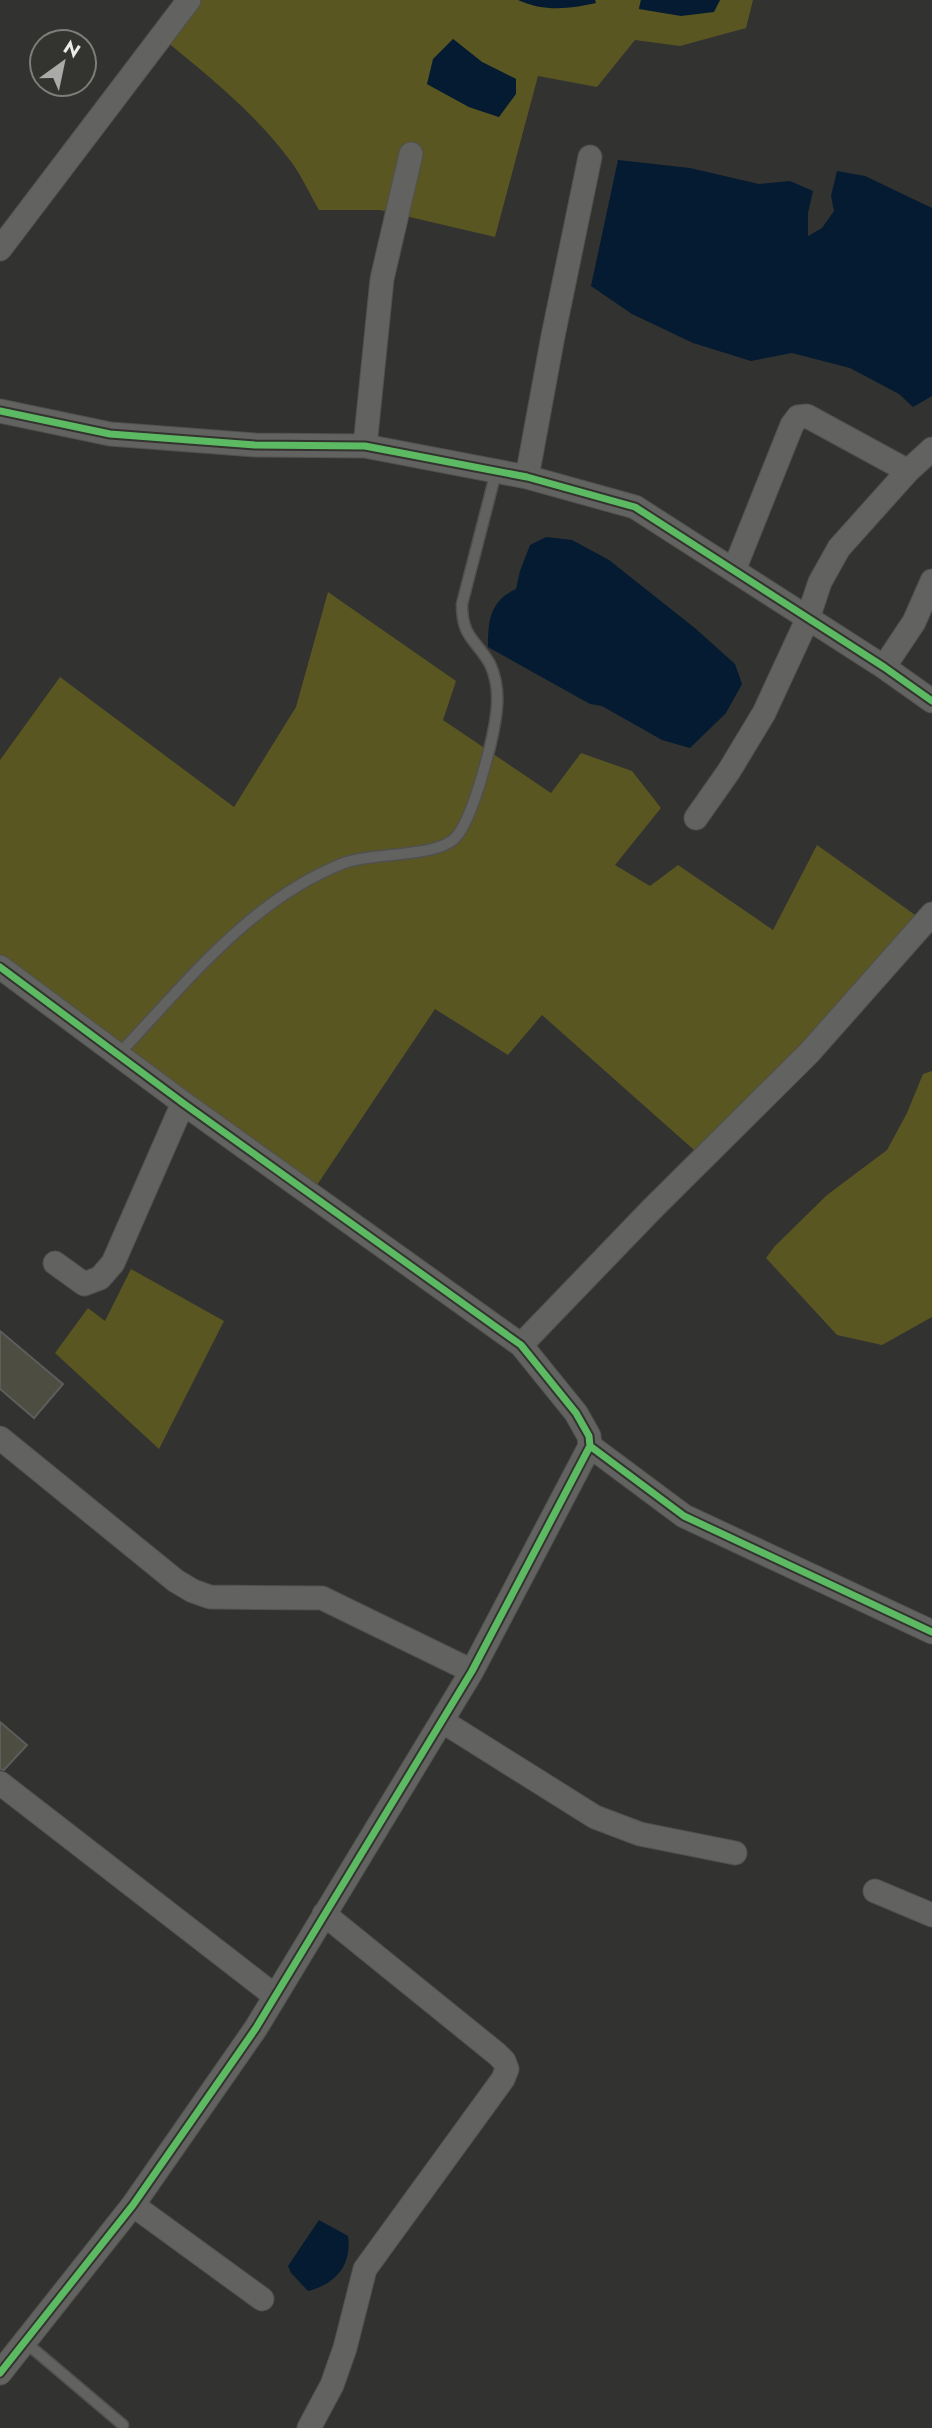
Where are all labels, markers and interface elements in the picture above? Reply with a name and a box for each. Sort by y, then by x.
north arrow [28,28,98,98]
text: N [58,34,86,65]

